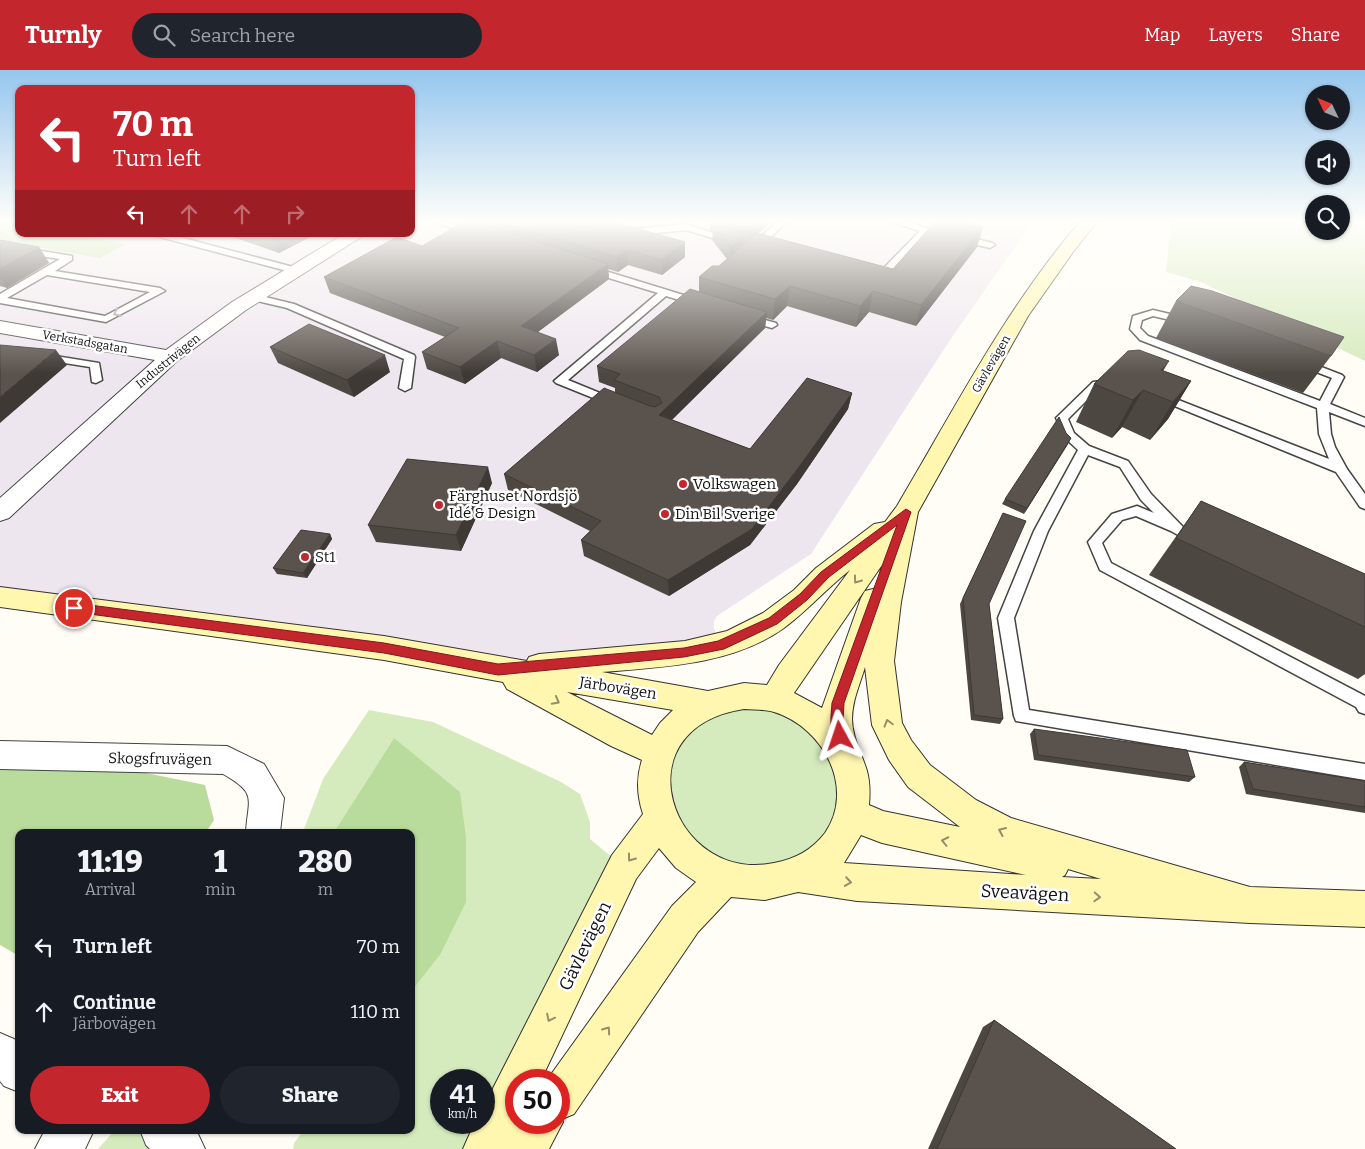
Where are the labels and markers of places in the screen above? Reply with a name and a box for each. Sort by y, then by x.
place label: Volkswagen [693,475,777,493]
marker: Volkswagen [677,478,689,490]
place label: Färghuset Nordsjö Idé & Design [449,487,577,522]
marker: Färghuset Nordsjö Idé & Design [433,499,445,511]
place label: Din Bil Sverige [675,505,775,523]
marker: Din Bil Sverige [659,508,671,520]
place label: St1 [315,548,335,566]
marker: St1 [299,551,311,563]
pin [53,587,95,629]

